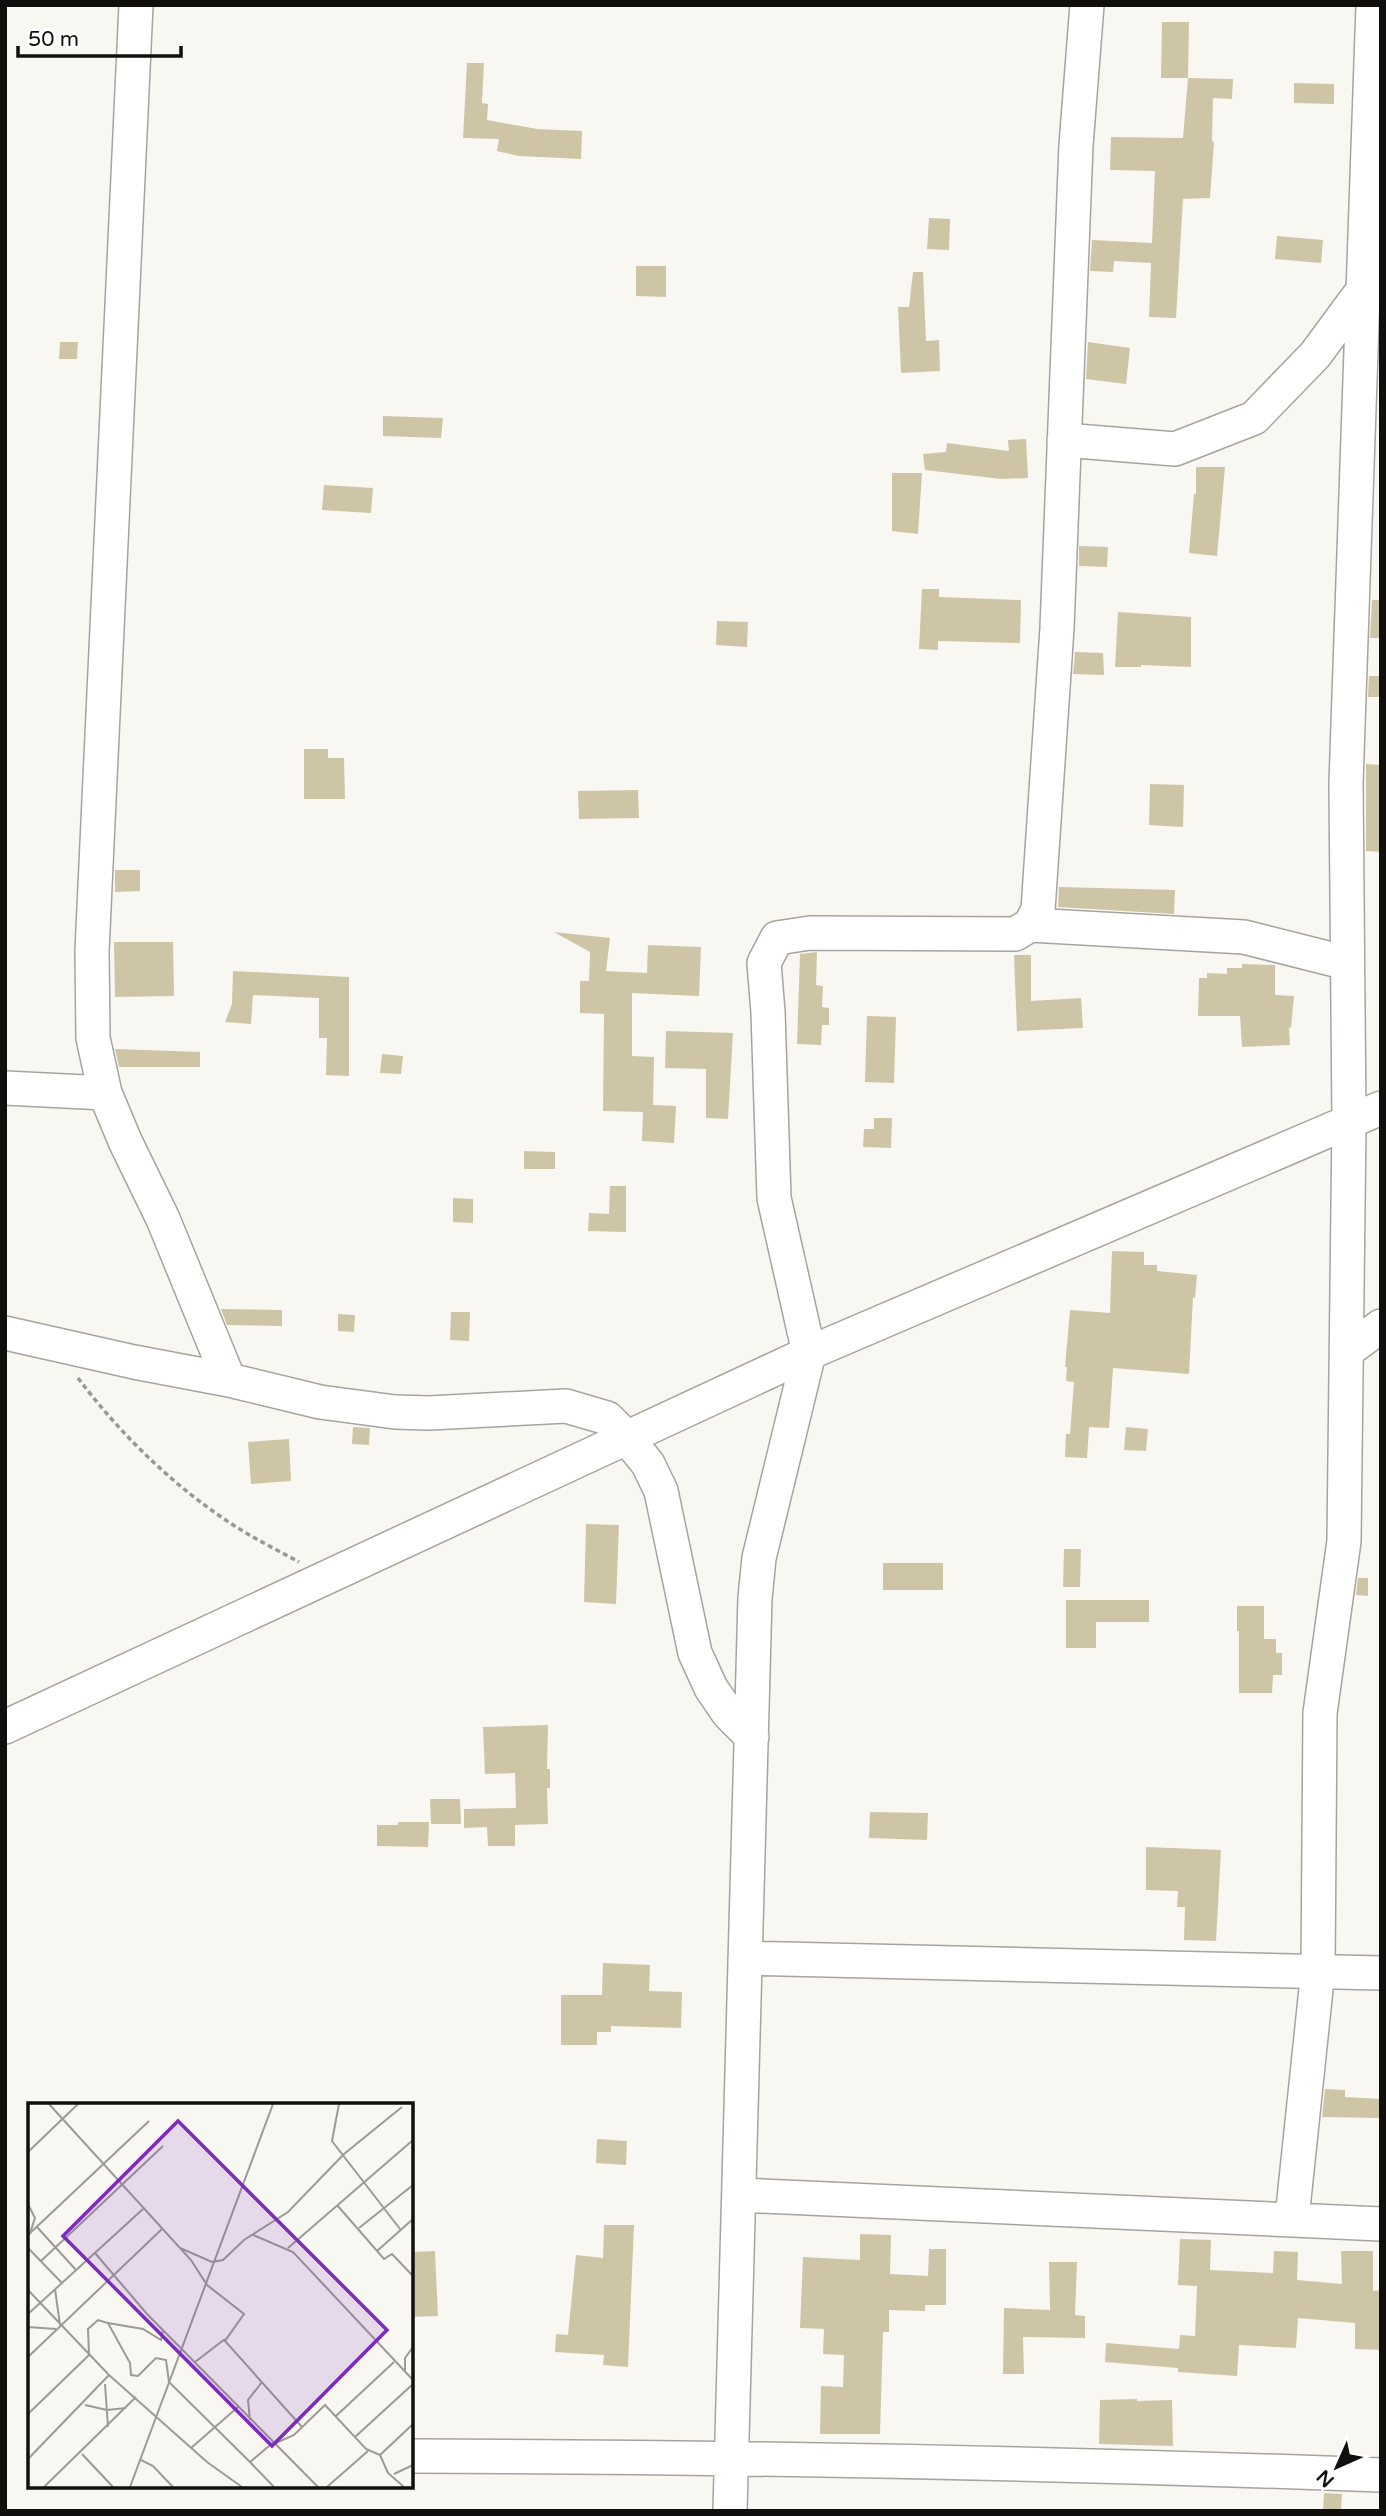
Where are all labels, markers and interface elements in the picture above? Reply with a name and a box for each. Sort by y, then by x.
scale bar [18,14,180,58]
text: 50 m [28,27,79,52]
inset map [28,2103,413,2488]
north arrow [1302,2432,1372,2502]
text: N [1313,2465,1339,2491]

